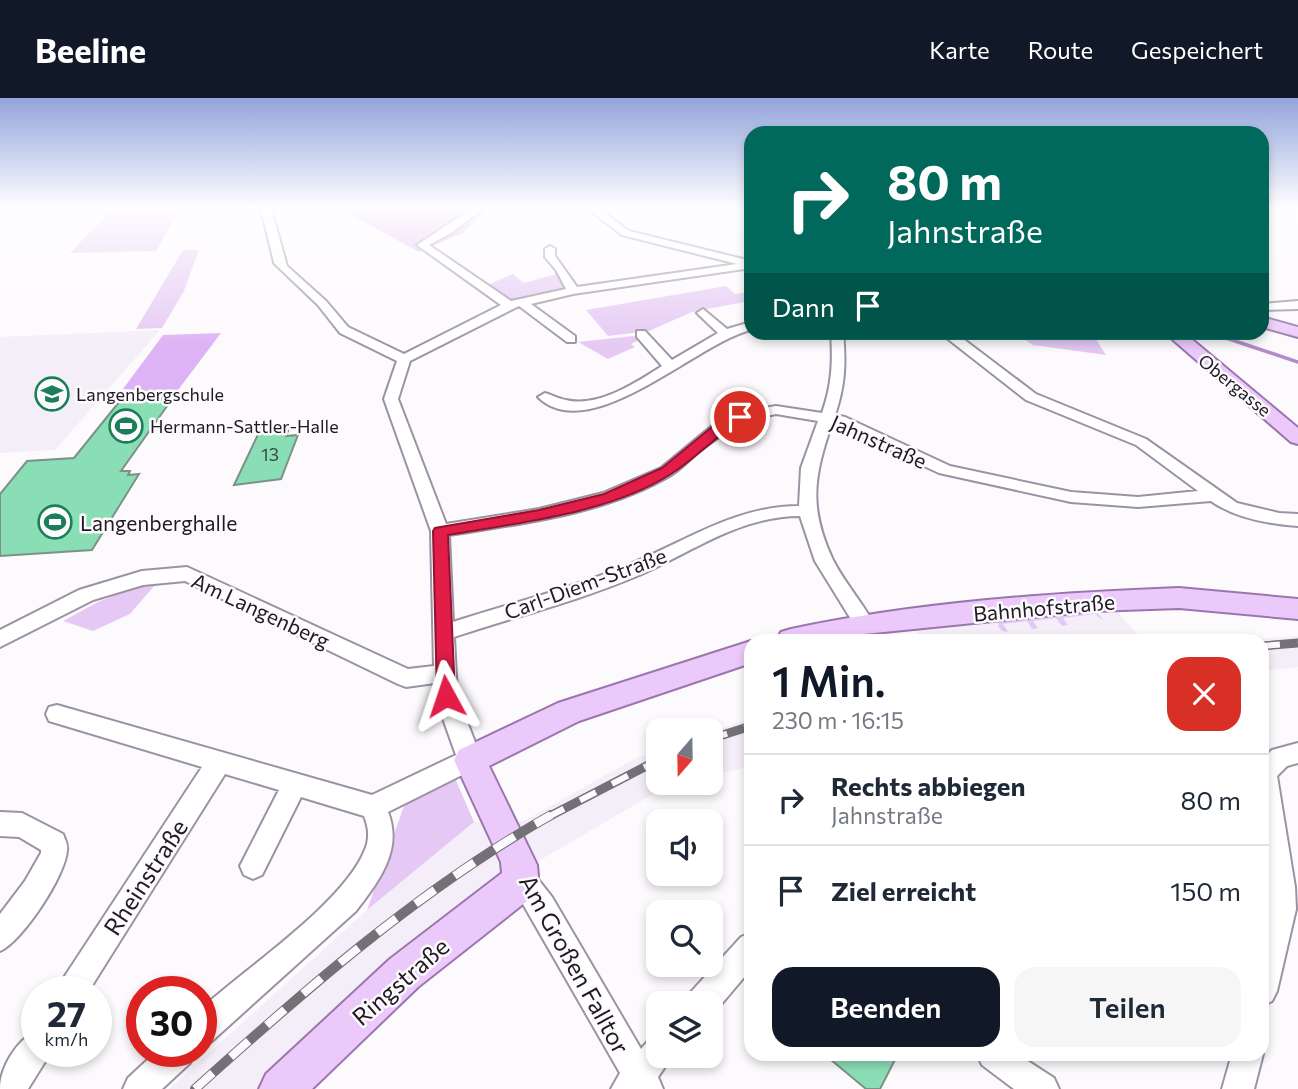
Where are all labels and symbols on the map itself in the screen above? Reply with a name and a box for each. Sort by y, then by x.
street label: Obergasse [1194,349,1276,421]
school or university icon: Langenbergschule [33,375,71,413]
place label: Langenbergschule [76,383,224,405]
pin [710,387,770,447]
sports icon: Hermann-Sattler-Halle [107,407,145,445]
street label: Jahnstraße [827,409,931,473]
place label: Hermann-Sattler-Halle [150,415,339,437]
house number: 13 [261,443,279,465]
sports icon: Langenberghalle [36,503,74,541]
place label: Langenberghalle [80,510,237,535]
street label: Carl-Diem-Straße [500,542,670,624]
street label: Am Langenberg [188,567,334,653]
street label: Bahnhofstraße [972,588,1116,626]
position arrow [409,659,483,733]
north arrow [646,718,723,794]
street label: Rheinstraße [97,814,193,940]
street label: Am Großen Falltor [514,869,636,1059]
street label: Ringstraße [346,931,454,1031]
speed limit sign: 30 [126,976,217,1067]

